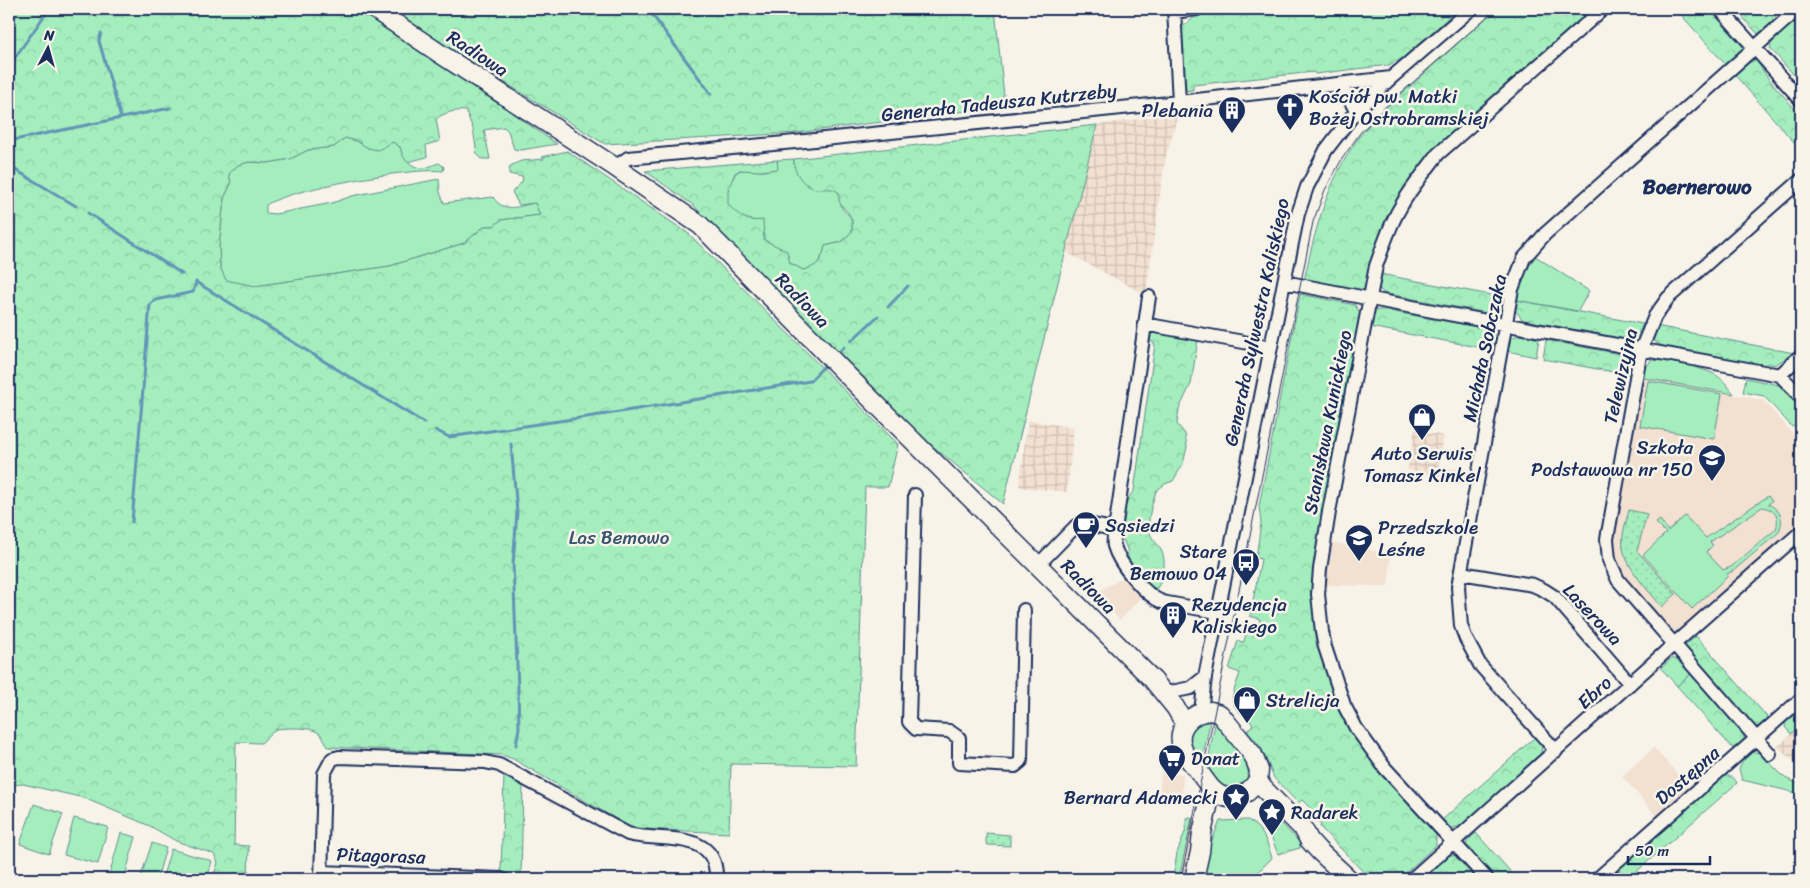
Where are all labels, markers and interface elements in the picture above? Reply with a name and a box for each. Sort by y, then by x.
street label: Radiowa [440,21,516,86]
north arrow [22,22,72,72]
text: N [42,23,56,49]
street label: Generała Tadeusza Kutrzeby [880,74,1119,131]
place label: Kościół pw. Matki Bożej Ostrobramskiej [1309,80,1490,135]
church icon: Kościół pw. Matki Bożej Ostrobramskiej [1275,92,1305,131]
place label: Plebania [1142,94,1213,127]
building icon: Plebania [1217,95,1247,134]
district label: Boernerowo [1642,168,1752,206]
street label: Generała Sylwestra Kaliskiego [1214,195,1299,449]
street label: Radiowa [767,264,839,337]
street label: Michała Sobczaka [1453,271,1516,425]
street label: Telewizyjna [1593,325,1648,427]
street label: Stanisława Kunickiego [1293,327,1362,517]
shop icon: Auto Serwis Tomasz Kinkel [1407,402,1437,441]
place label: Szkoła Podstawowa nr 150 [1531,431,1693,486]
place label: Auto Serwis Tomasz Kinkel [1363,437,1481,492]
school or university icon: Szkoła Podstawowa nr 150 [1697,443,1727,482]
place label: Sąsiedzi [1105,509,1175,542]
cafe icon: Sąsiedzi [1071,510,1101,549]
place label: Przedszkole Leśne [1378,511,1478,566]
park label: Las Bemowo [569,521,670,554]
school or university icon: Przedszkole Leśne [1344,523,1374,562]
place label: Stare Bemowo 04 [1130,535,1227,590]
bus stop icon: Stare Bemowo 04 [1231,547,1261,586]
street label: Radiowa [1053,551,1125,623]
street label: Laserowa [1554,575,1631,654]
place label: Rezydencja Kaliskiego [1192,588,1287,643]
building icon: Rezydencja Kaliskiego [1158,600,1188,639]
street label: Ebro [1569,667,1620,717]
place label: Strelicja [1266,684,1340,717]
shop icon: Strelicja [1232,685,1262,724]
street label: Dostępna [1647,737,1728,813]
place label: Donat [1191,742,1240,775]
supermarket icon: Donat [1157,743,1187,782]
place label: Bernard Adamecki [1064,781,1218,814]
place icon: Bernard Adamecki [1221,782,1251,821]
place label: Radarek [1291,796,1359,829]
place icon: Radarek [1257,797,1287,836]
scale bar [1628,833,1710,865]
street label: Pitagorasa [336,837,427,874]
text: 50 m [1635,838,1670,864]

